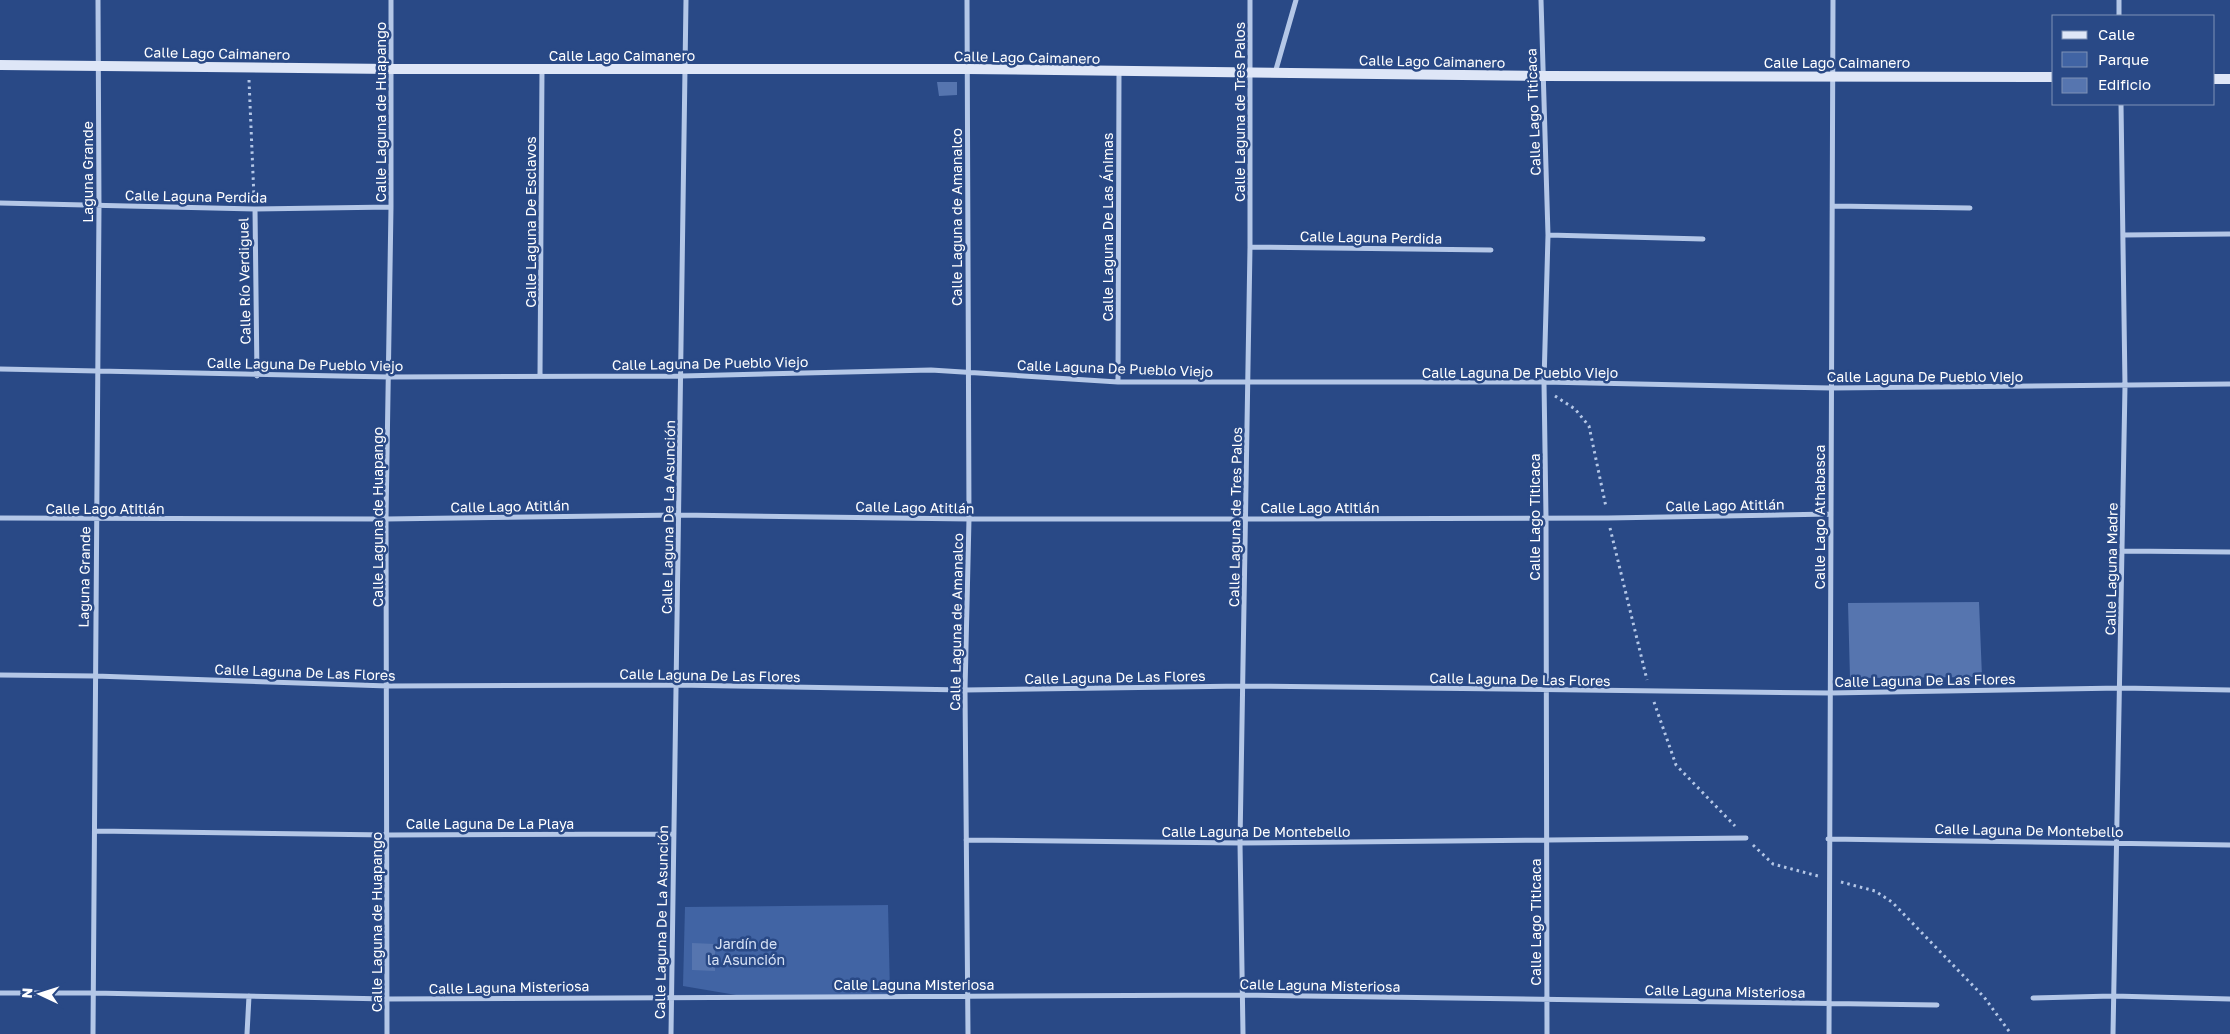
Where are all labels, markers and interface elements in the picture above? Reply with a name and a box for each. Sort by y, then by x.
legend [2052,15,2215,105]
street label: Calle Laguna de Huapango [372,22,389,202]
street label: Calle Laguna de Tres Palos [1231,22,1248,202]
text: Calle [2098,25,2135,43]
street label: Calle Lago Caimanero [144,43,290,63]
street label: Calle Lago Caimanero [549,47,695,64]
street label: Calle Lago Caimanero [954,47,1100,67]
street label: Calle Lago Titicaca [1522,48,1544,176]
text: Parque [2098,50,2149,68]
street label: Calle Lago Caimanero [1359,51,1505,71]
street label: Calle Lago Caimanero [1764,54,1910,71]
text: Edificio [2098,75,2151,93]
street label: Laguna Grande [79,121,96,223]
street label: Calle Laguna de Amanalco [948,128,965,306]
street label: Calle Laguna De Las Ánimas [1099,133,1116,321]
street label: Calle Laguna De Esclavos [522,136,539,308]
street label: Calle Laguna Perdida [125,186,267,206]
street label: Calle Río Verdiguel [234,217,254,345]
street label: Calle Laguna Perdida [1300,227,1442,247]
street label: Calle Laguna De Pueblo Viejo [612,353,808,373]
street label: Calle Laguna De Pueblo Viejo [207,354,403,374]
street label: Calle Laguna De Pueblo Viejo [1017,356,1213,380]
street label: Calle Laguna De Pueblo Viejo [1422,364,1618,381]
street label: Calle Laguna De Pueblo Viejo [1827,368,2023,385]
street label: Calle Laguna De La Asunción [658,420,678,614]
street label: Calle Laguna de Huapango [369,427,386,607]
street label: Calle Laguna de Tres Palos [1225,427,1245,607]
street label: Calle Lago Athabasca [1811,445,1828,589]
street label: Calle Lago Titicaca [1526,453,1543,581]
street label: Calle Lago Atitlán [1665,495,1785,515]
street label: Calle Lago Atitlán [450,496,570,516]
street label: Calle Lago Atitlán [855,497,975,517]
street label: Calle Lago Atitlán [1260,499,1380,516]
street label: Calle Lago Atitlán [45,500,165,517]
street label: Calle Laguna Madre [2101,502,2121,636]
street label: Laguna Grande [75,526,93,628]
street label: Calle Laguna de Amanalco [946,533,966,711]
street label: Calle Laguna De Las Flores [214,660,396,684]
street label: Calle Laguna De Las Flores [619,665,801,685]
street label: Calle Laguna De Las Flores [1024,667,1206,687]
street label: Calle Laguna De Las Flores [1429,669,1611,689]
street label: Calle Laguna De Las Flores [1834,670,2016,690]
street label: Calle Laguna De La Playa [406,815,574,832]
street label: Calle Laguna De Montebello [1934,820,2124,840]
street label: Calle Laguna De Montebello [1162,823,1351,840]
street label: Calle Laguna De La Asunción [651,825,671,1019]
street label: Calle Laguna de Huapango [368,832,385,1012]
street label: Calle Lago Titicaca [1527,858,1544,986]
park label: Jardín de la Asunción [707,935,785,968]
north arrow [15,969,65,1019]
street label: Calle Laguna Misteriosa [1239,975,1401,995]
street label: Calle Laguna Misteriosa [834,976,994,993]
street label: Calle Laguna Misteriosa [428,977,590,997]
street label: Calle Laguna Misteriosa [1644,981,1806,1001]
text: N [18,987,35,999]

